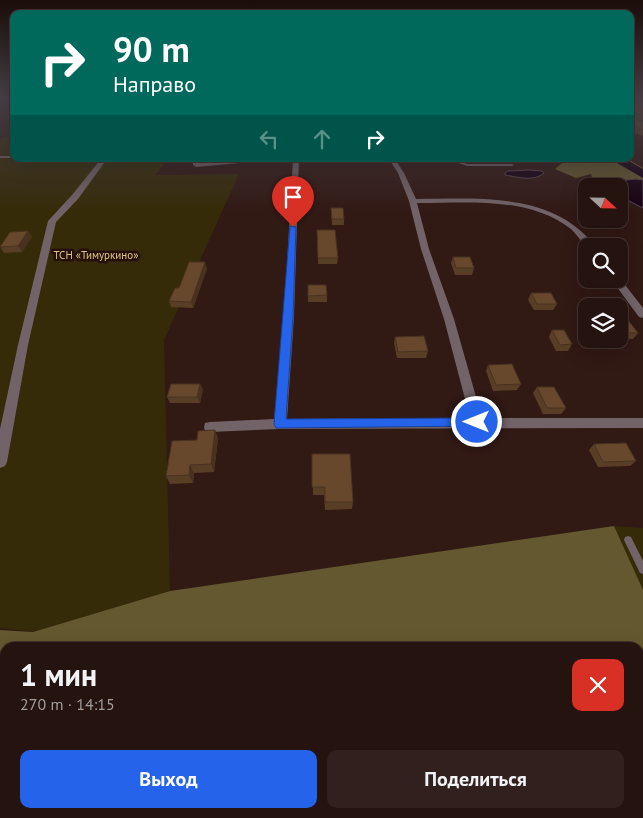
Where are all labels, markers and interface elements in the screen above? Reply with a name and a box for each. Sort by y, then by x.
text: 90 m [113,26,190,72]
icon: right [30,30,95,95]
text: Направо [113,70,196,98]
icon: left [255,125,283,153]
icon: ahead [308,125,336,153]
icon: right [361,125,389,153]
pin [272,176,314,227]
north arrow [578,178,628,228]
map controls [578,178,628,348]
icon: arrive [279,183,307,211]
button: search [578,238,628,288]
park label: ТСН «Тимуркино» [54,248,138,262]
button: layers [578,298,628,348]
position arrow [450,395,502,447]
text: 1 мин [20,655,97,694]
button: close [572,659,624,711]
text: 270 m · 14:15 [20,694,115,714]
button: Выход [20,750,317,808]
button: Поделиться [327,750,624,808]

